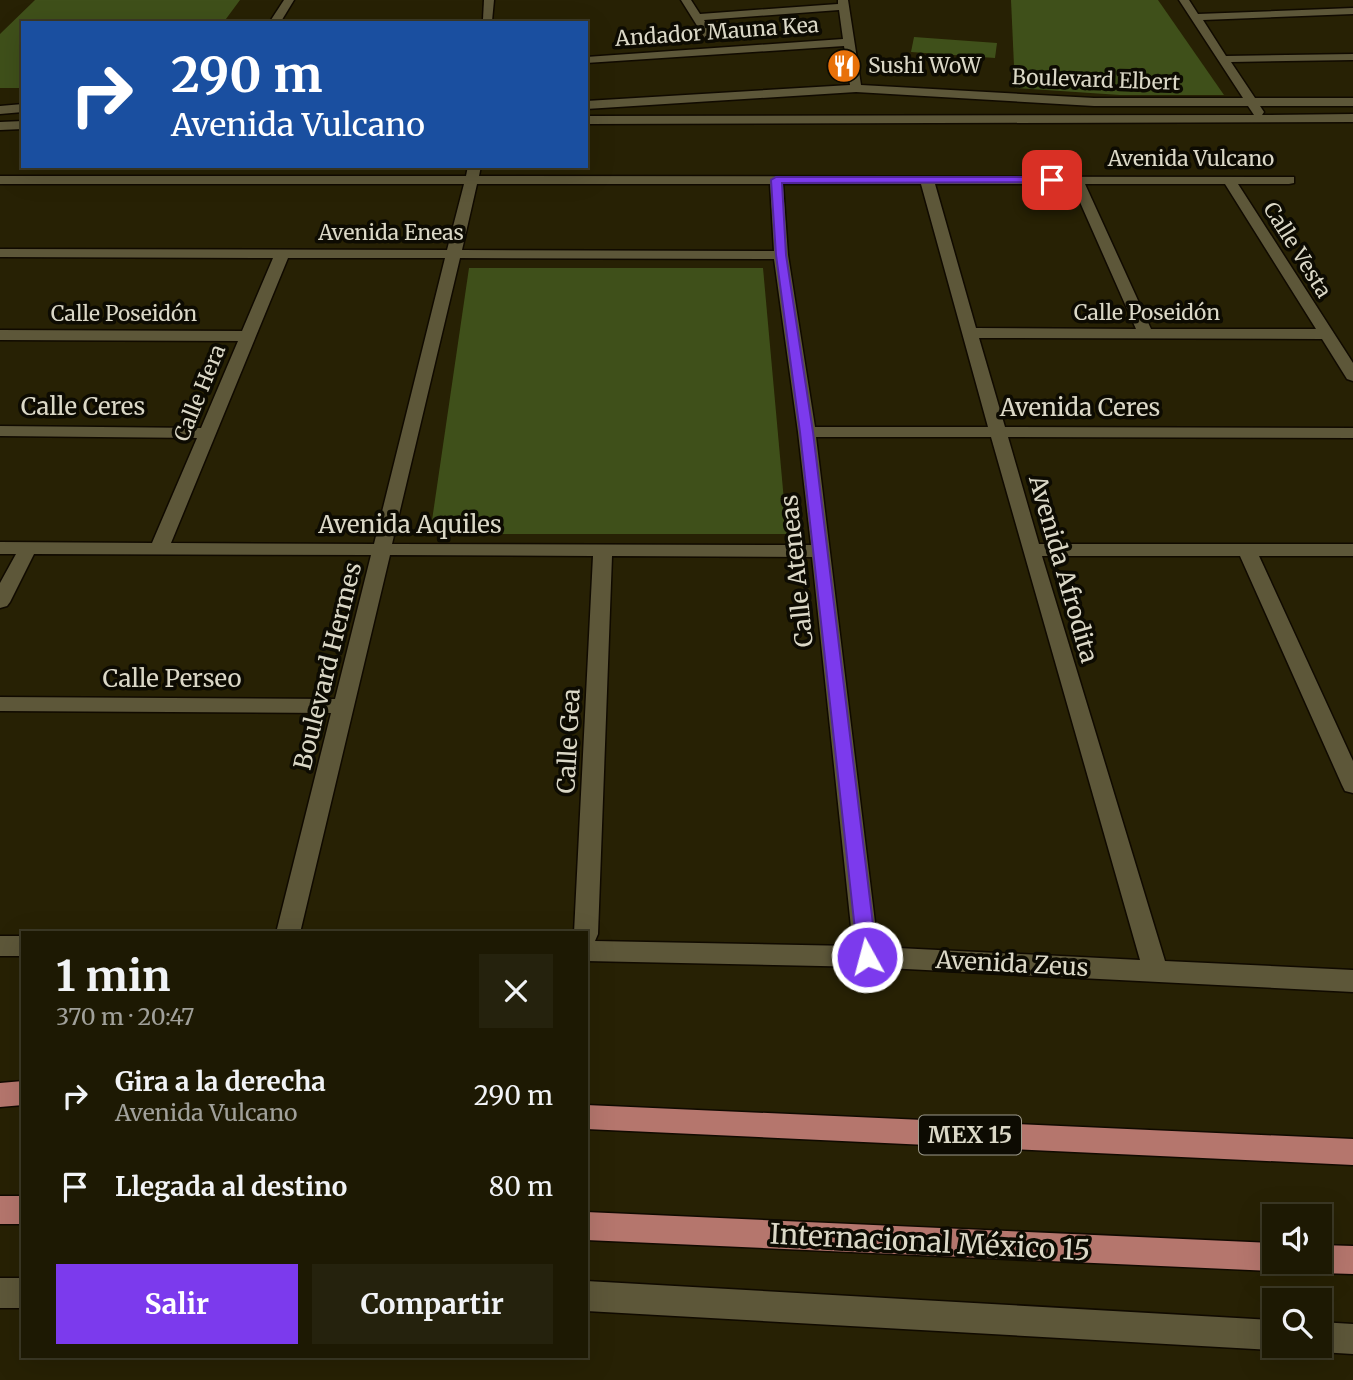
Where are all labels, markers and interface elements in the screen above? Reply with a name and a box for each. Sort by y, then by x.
street label: Andador Mauna Kea [613,11,820,52]
text: 290 m [171,44,323,105]
restaurant icon: Sushi WoW [825,47,863,85]
icon: right [56,49,147,140]
place label: Sushi WoW [868,52,982,79]
street label: Boulevard Elbert [1011,63,1181,96]
text: Avenida Vulcano [171,105,425,145]
street label: Avenida Vulcano [1107,145,1274,172]
pin [1022,150,1082,210]
icon: arrive [1033,161,1071,199]
street label: Calle Vesta [1257,197,1337,303]
street label: Avenida Eneas [317,219,464,246]
street label: Calle Poseidón [1074,299,1220,326]
street label: Calle Poseidón [51,300,197,327]
street label: Calle Hera [168,340,231,445]
street label: Calle Ceres [21,391,145,422]
street label: Avenida Ceres [999,392,1160,423]
street label: Avenida Afrodita [1022,471,1105,666]
street label: Calle Ateneas [773,493,820,649]
street label: Avenida Aquiles [317,509,502,540]
street label: Boulevard Hermes [287,559,368,773]
street label: Calle Perseo [103,663,241,694]
street label: Calle Gea [550,687,587,794]
position arrow [830,920,904,994]
street label: Avenida Zeus [934,944,1089,983]
text: 1 min [56,950,170,1002]
button: close [479,954,553,1028]
text: 370 m · 20:47 [56,1002,194,1031]
text: Gira a la derecha [115,1065,326,1098]
icon: right [56,1077,94,1115]
text: 290 m [474,1079,553,1112]
text: Avenida Vulcano [115,1098,298,1127]
road number: MEX 15 [919,1116,1021,1154]
icon: arrive [56,1168,94,1206]
text: Llegada al destino [115,1170,347,1203]
text: 80 m [489,1170,553,1203]
map controls [1262,1204,1332,1358]
button: sound [1262,1204,1332,1274]
street label: Internacional México 15 [769,1216,1091,1268]
button: Salir [56,1264,298,1344]
button: Compartir [312,1264,553,1344]
button: search [1262,1288,1332,1358]

